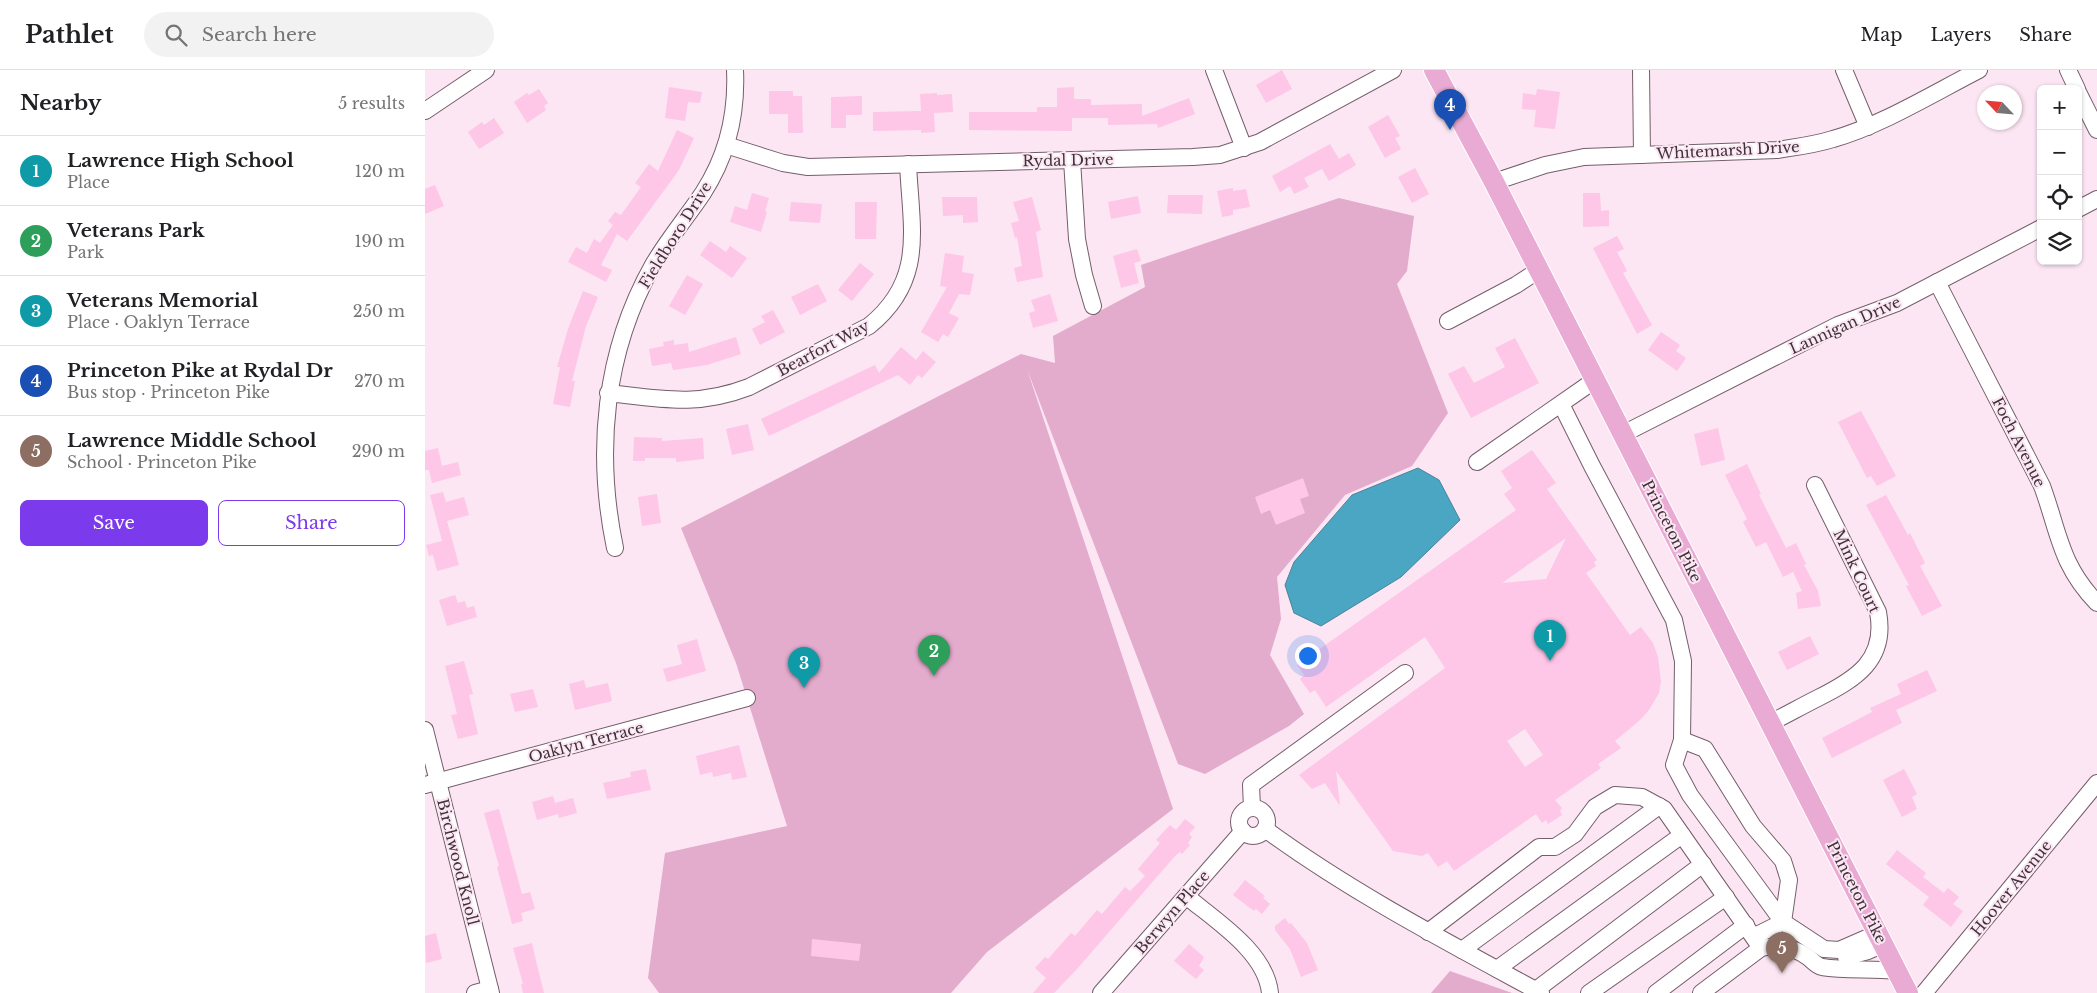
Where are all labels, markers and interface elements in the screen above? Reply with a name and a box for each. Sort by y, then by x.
search box [144,12,494,57]
text: Pathlet [25,20,114,49]
icon: search [162,21,190,49]
text: Search here [202,23,317,46]
text: Map [1861,24,1902,46]
text: Layers [1930,24,1991,46]
text: Share [2019,24,2072,46]
north arrow [1977,85,2022,130]
map controls [2037,85,2082,265]
button: + [2037,85,2082,130]
pin: 4 [1434,89,1466,130]
text: Nearby [20,90,101,116]
text: 5 results [338,93,405,113]
button: − [2037,130,2082,175]
street label: Whitemarsh Drive [1655,137,1800,163]
text: Lawrence High School [67,149,294,172]
street label: Rydal Drive [1022,150,1114,170]
text: 1 [33,161,39,181]
text: 120 m [355,161,405,181]
text: Place [67,172,110,192]
button: locate [2037,175,2082,220]
street label: Fieldboro Drive [635,178,715,292]
text: Veterans Park [67,219,205,242]
button: layers [2037,220,2082,265]
text: 2 [31,231,41,251]
text: 190 m [354,231,405,251]
text: Park [67,242,104,262]
text: Veterans Memorial [67,289,258,312]
street label: Lannigan Drive [1786,292,1904,358]
text: 3 [31,301,41,321]
text: 250 m [353,301,405,321]
text: Place · Oaklyn Terrace [67,312,250,332]
street label: Bearfort Way [774,316,873,380]
text: Princeton Pike at Rydal Dr [67,359,333,382]
text: 4 [31,371,41,391]
text: 270 m [354,371,405,391]
text: Bus stop · Princeton Pike [67,382,270,402]
street label: Foch Avenue [1988,394,2050,490]
text: Lawrence Middle School [67,429,317,452]
text: 5 [31,441,41,461]
text: 290 m [352,441,405,461]
text: School · Princeton Pike [67,452,257,472]
street label: Princeton Pike [1638,477,1706,585]
button: Save [20,500,208,546]
button: Share [218,500,405,546]
street label: Mink Court [1829,526,1885,616]
pin: 1 [1534,620,1566,661]
pin: 2 [918,635,950,676]
your location [1295,643,1321,669]
pin: 3 [788,647,820,688]
street label: Oaklyn Terrace [526,717,646,767]
street label: Birchwood Knoll [433,797,483,927]
street label: Hoover Avenue [1967,836,2055,940]
street label: Princeton Pike [1823,838,1891,946]
street label: Berwyn Place [1131,866,1213,958]
pin: 5 [1766,932,1798,973]

